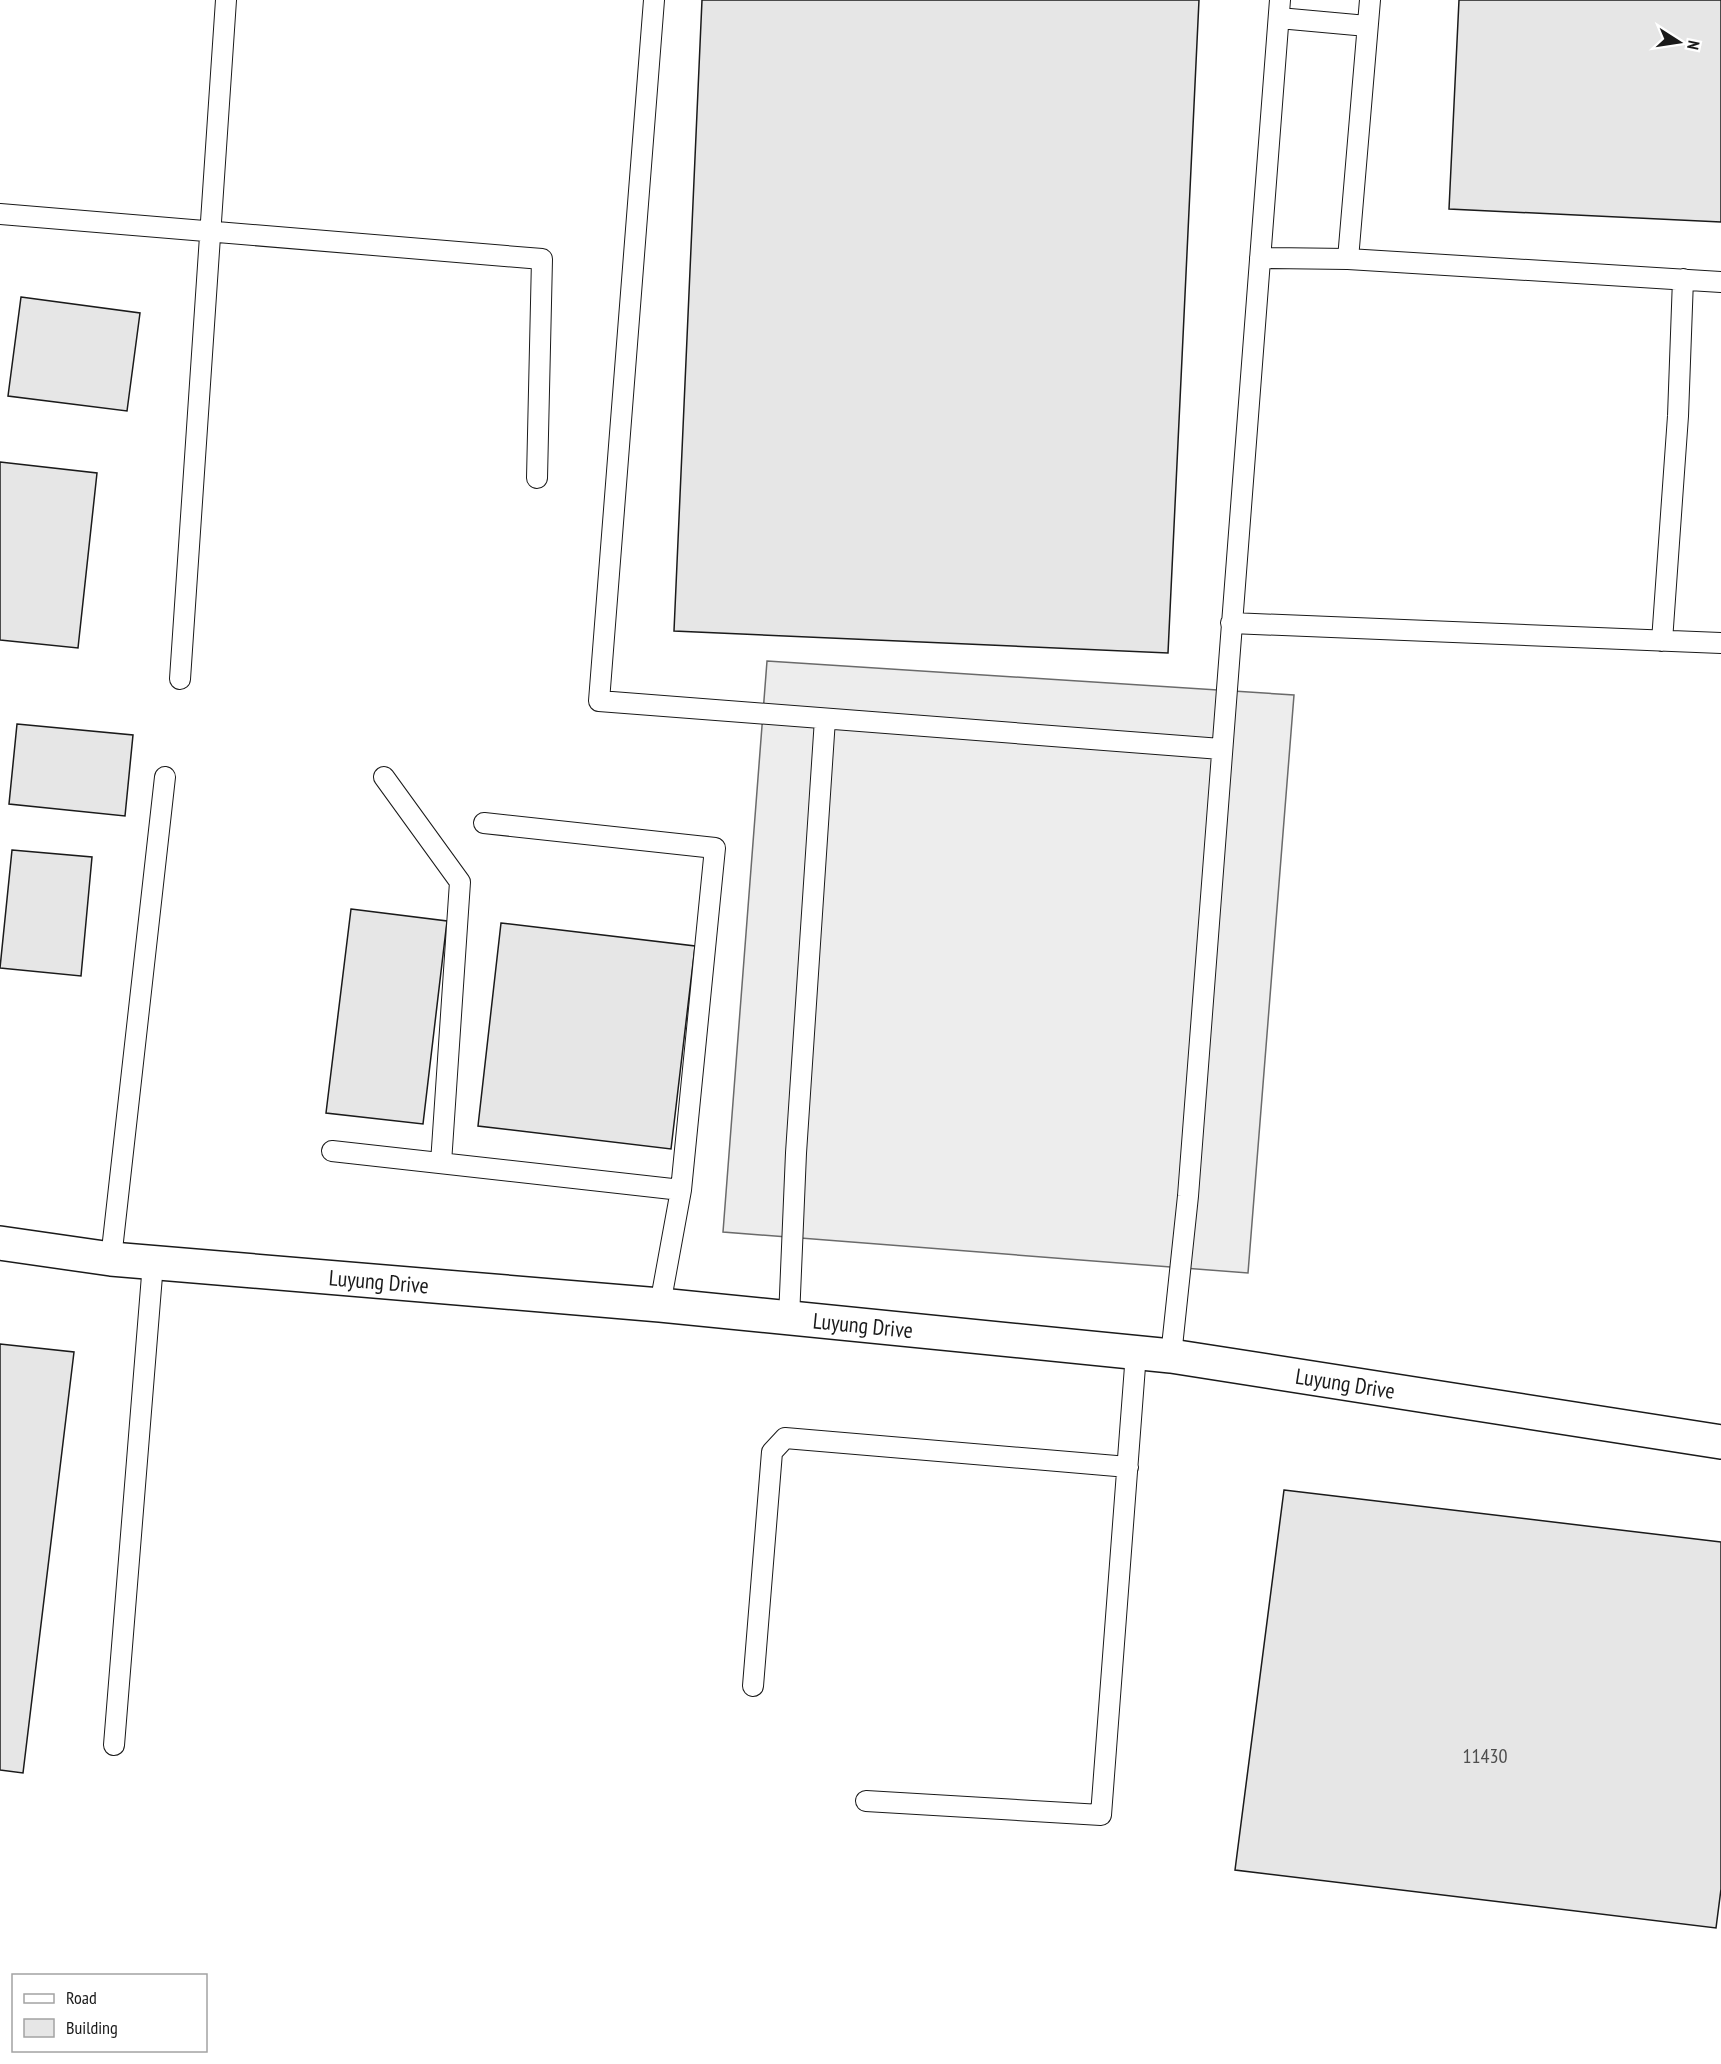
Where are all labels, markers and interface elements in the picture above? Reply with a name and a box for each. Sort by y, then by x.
north arrow [1649,12,1709,72]
text: N [1683,39,1704,51]
street label: Luyung Drive [328,1263,430,1300]
street label: Luyung Drive [812,1306,914,1344]
street label: Luyung Drive [1294,1362,1397,1405]
house number: 11430 [1463,1743,1508,1769]
legend [12,1974,207,2052]
text: Road [66,1986,97,2009]
text: Building [66,2016,118,2039]

